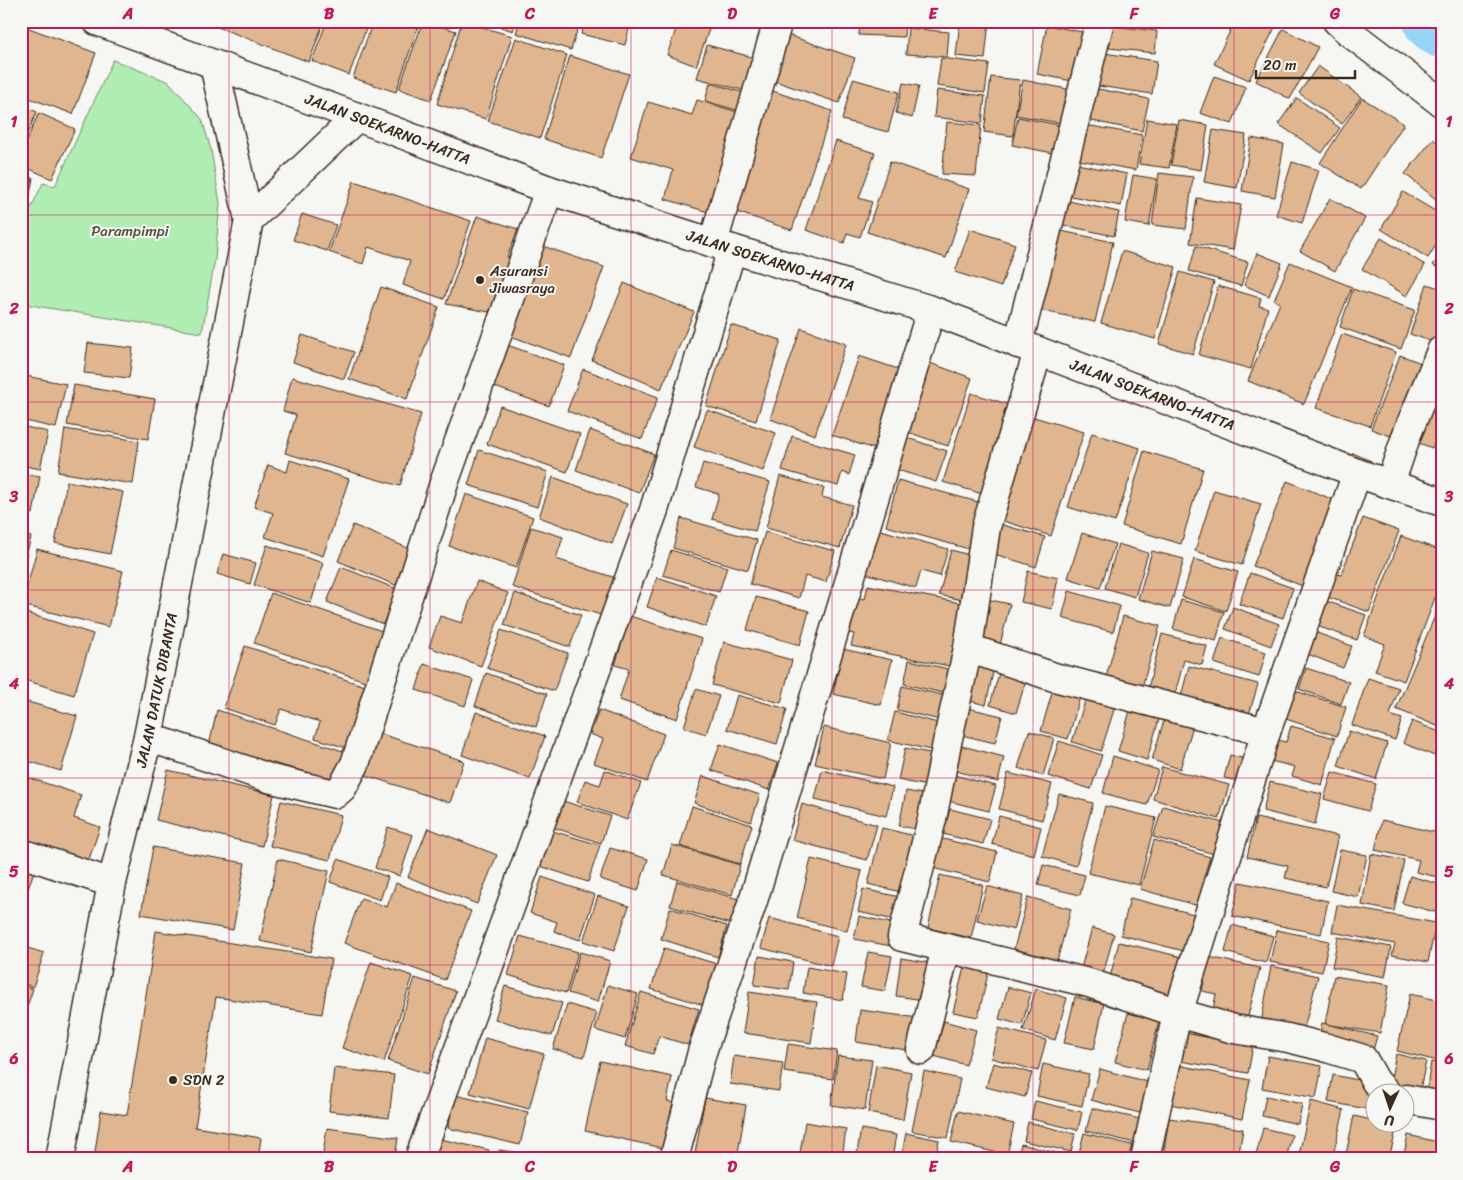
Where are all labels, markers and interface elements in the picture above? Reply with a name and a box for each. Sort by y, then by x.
text: A [122,0,133,28]
text: B [324,0,335,28]
text: C [524,0,536,28]
text: D [727,0,737,28]
text: E [929,0,939,28]
text: F [1129,0,1140,28]
text: G [1329,0,1341,28]
scale bar [1256,48,1354,80]
text: 20 m [1263,52,1297,78]
street label: JALAN SOEKARNO-HATTA [300,86,474,172]
text: 1 [11,107,18,136]
text: 1 [1446,107,1453,136]
park label: Parampimpi [91,218,170,244]
street label: JALAN SOEKARNO-HATTA [682,222,858,299]
place label: Asuransi Jiwasraya [489,258,555,301]
marker: Asuransi Jiwasraya [474,274,486,286]
text: 2 [8,294,19,323]
text: 2 [1443,294,1454,323]
street label: JALAN SOEKARNO-HATTA [1065,351,1239,438]
text: 3 [9,482,19,511]
text: 3 [1444,482,1454,511]
street label: JALAN DATUK DIBANTA [128,610,185,771]
text: 4 [8,669,19,698]
text: 4 [1443,669,1454,698]
text: 5 [9,857,19,886]
text: 5 [1444,857,1454,886]
text: 6 [8,1044,19,1073]
text: 6 [1443,1044,1454,1073]
place label: SDN 2 [183,1067,225,1093]
marker: SDN 2 [167,1074,179,1086]
north arrow [1366,1082,1416,1132]
text: U [1383,1108,1395,1133]
text: A [122,1152,133,1180]
text: B [324,1152,335,1180]
text: C [524,1152,536,1180]
text: D [727,1152,737,1180]
text: E [929,1152,939,1180]
text: F [1129,1152,1140,1180]
text: G [1329,1152,1341,1180]

